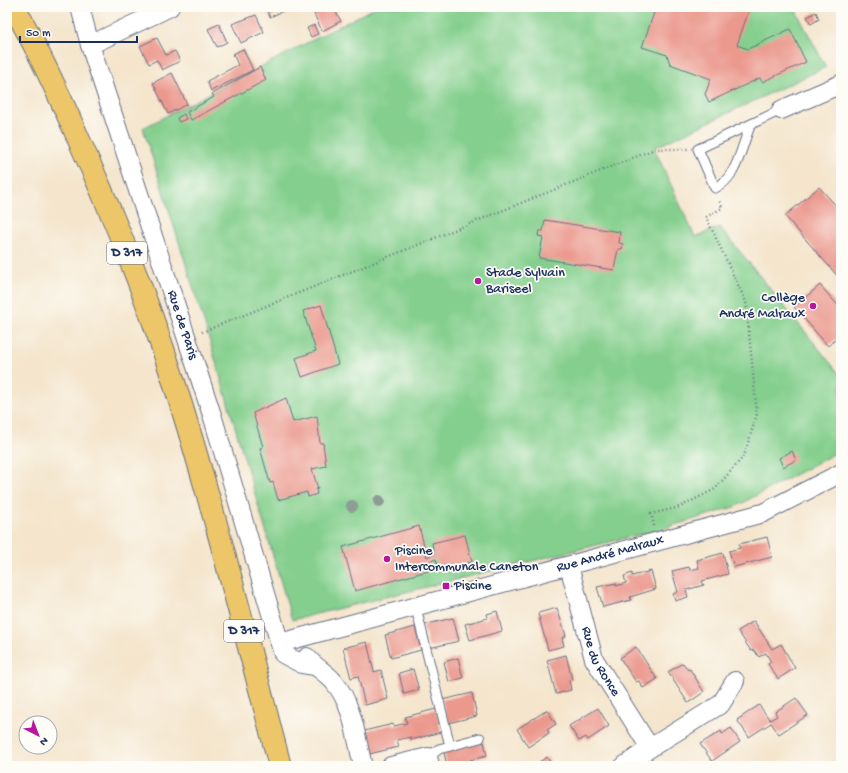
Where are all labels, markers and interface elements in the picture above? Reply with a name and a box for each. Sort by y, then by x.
scale bar [20,18,137,44]
text: 50 m [26,27,51,41]
road number: D 317 [107,242,147,264]
place label: Stade Sylvain Bariseel [485,265,565,298]
marker: Stade Sylvain Bariseel [473,276,483,286]
street label: Rue de Paris [163,288,202,363]
place label: Collège André Malraux [719,290,806,323]
marker: Collège André Malraux [808,301,818,311]
street label: Rue André Malraux [555,531,666,577]
place label: Piscine Intercommunale Caneton [394,543,539,576]
marker: Piscine Intercommunale Caneton [382,554,392,564]
place label: Piscine [453,578,492,595]
marker: Piscine [441,581,451,591]
road number: D 317 [224,620,264,642]
street label: Rue du Ronce [577,625,624,700]
north arrow [18,715,58,755]
text: N [37,734,50,748]

